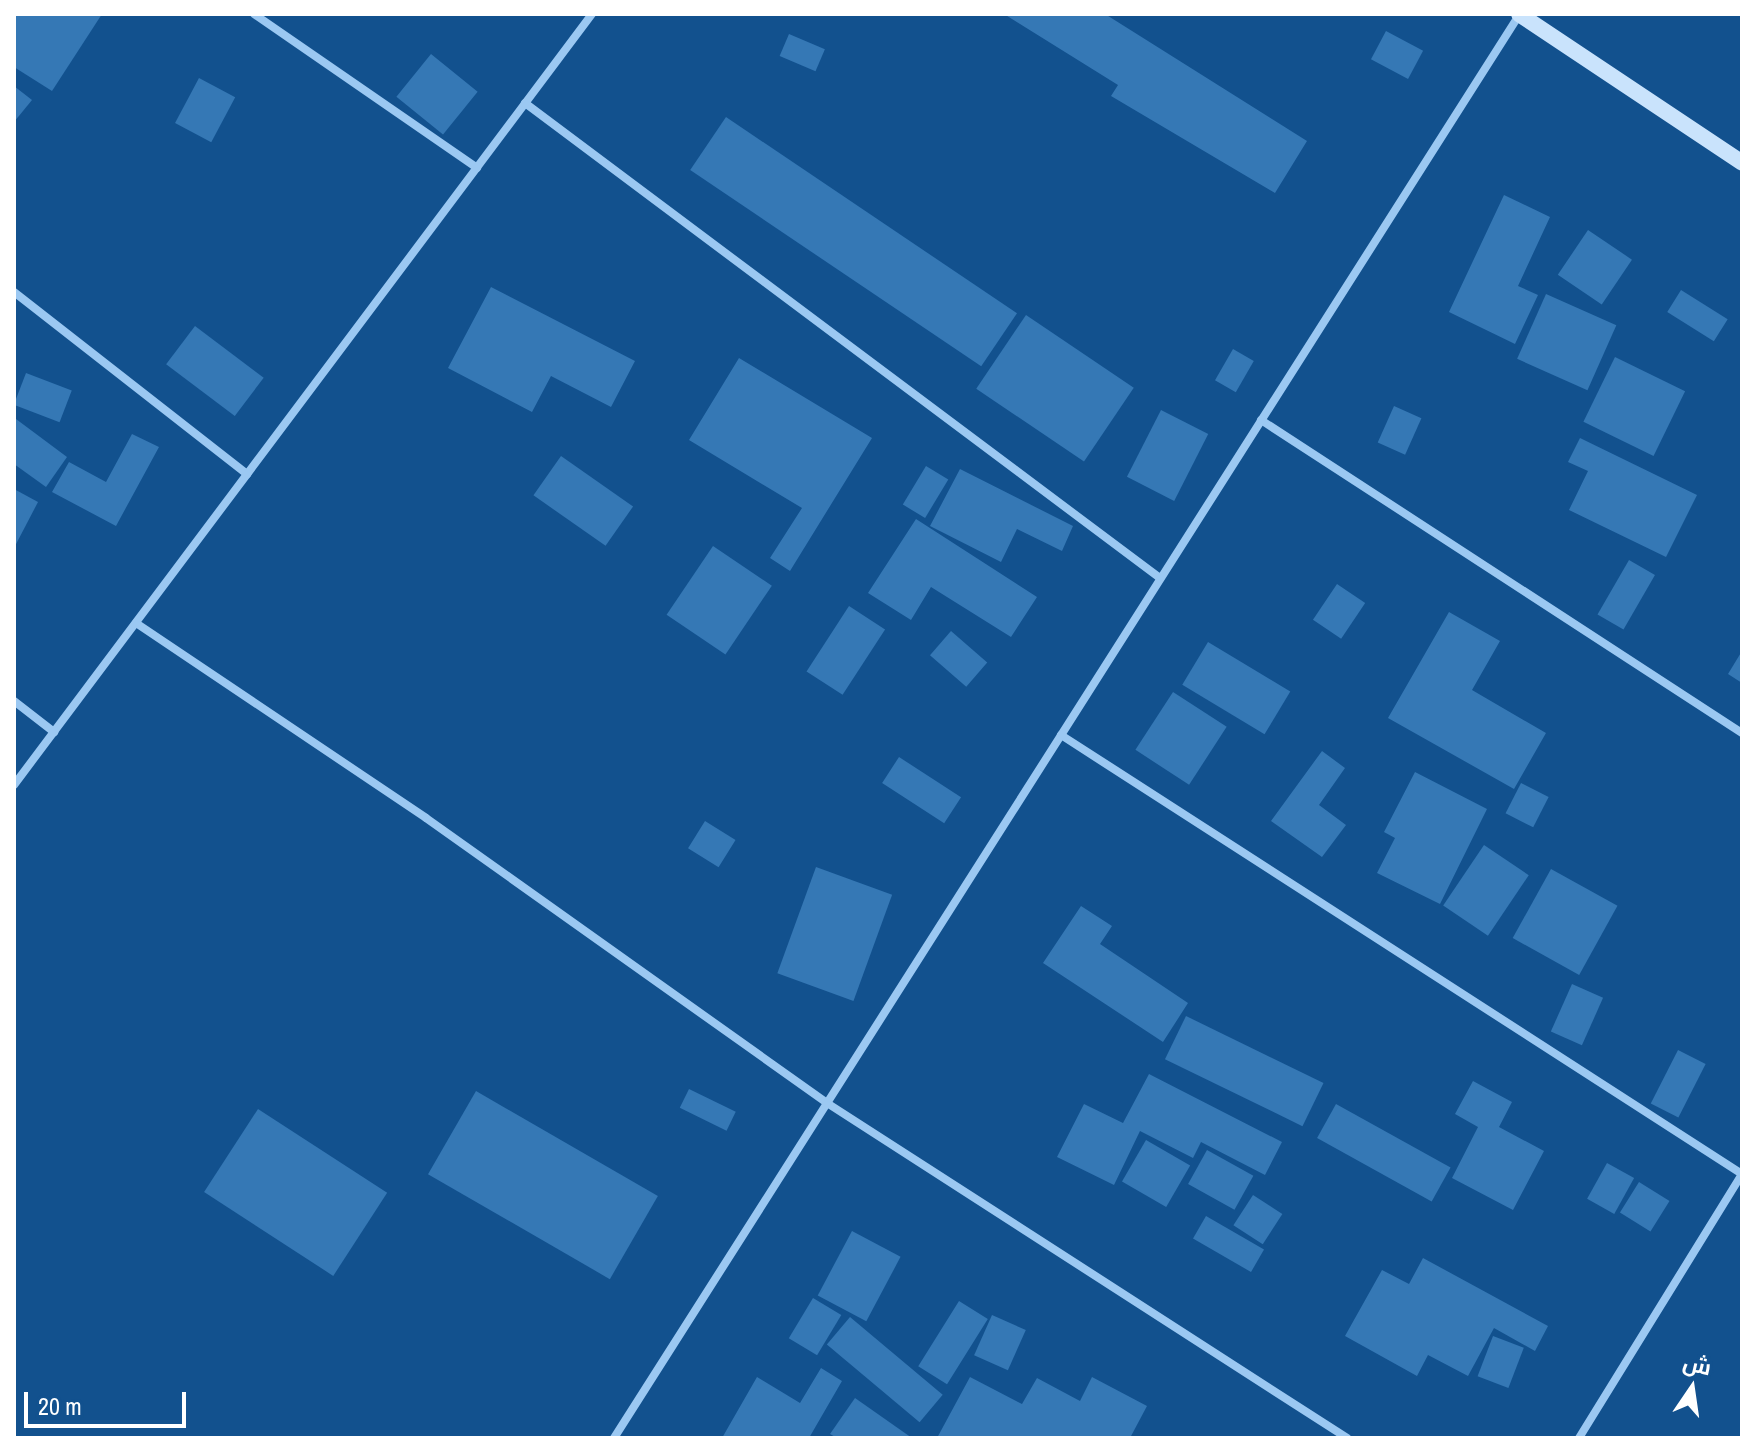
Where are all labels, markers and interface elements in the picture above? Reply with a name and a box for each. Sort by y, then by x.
text: ش [1680,1347,1715,1382]
north arrow [1652,1348,1732,1428]
scale bar [28,1376,190,1426]
text: 20 m [38,1390,82,1422]

